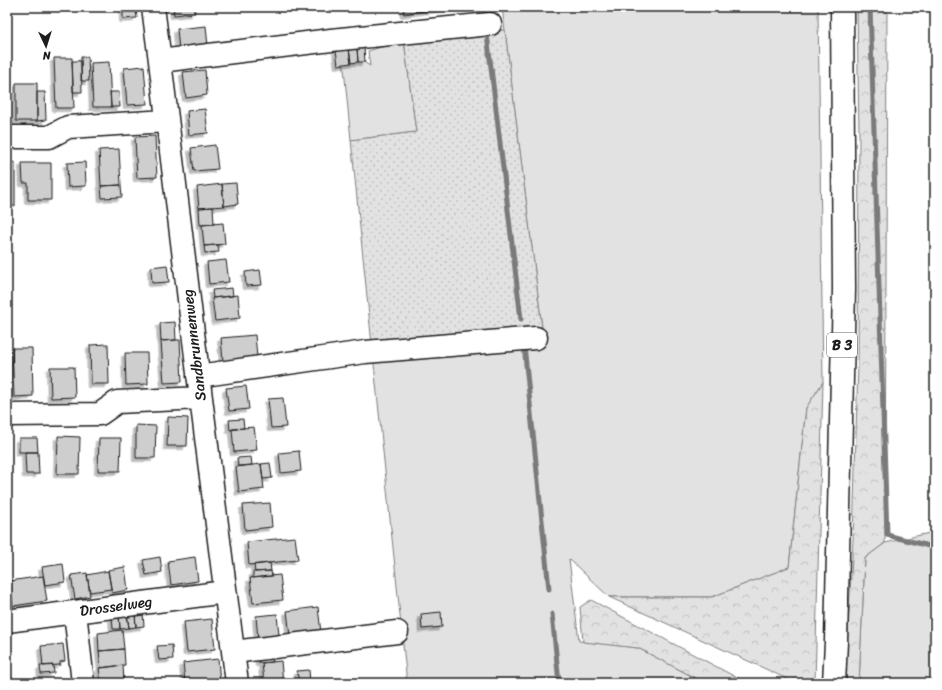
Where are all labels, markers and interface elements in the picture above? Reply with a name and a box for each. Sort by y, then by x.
north arrow [26,26,66,66]
text: N [42,46,52,65]
street label: Sandbrunnenweg [174,288,214,402]
road number: B 3 [827,333,857,357]
street label: Drosselweg [78,588,154,624]

